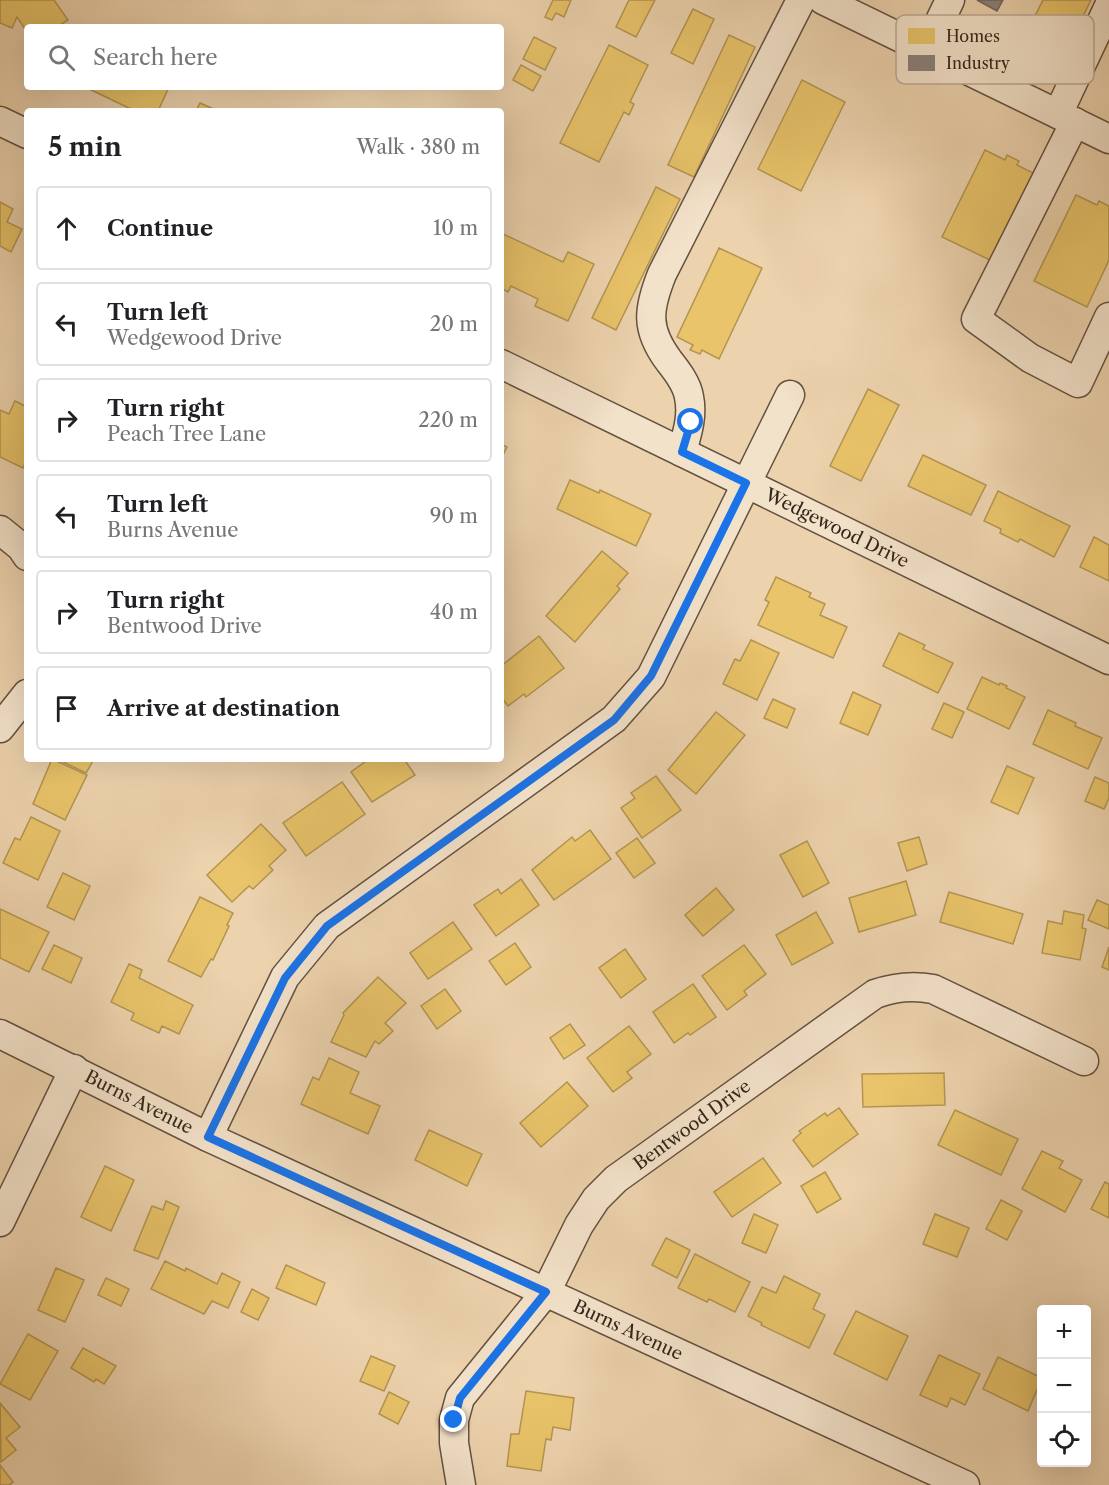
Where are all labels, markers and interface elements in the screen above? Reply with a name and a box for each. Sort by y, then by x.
legend [896,15,1094,84]
search box [24,24,504,90]
text: Homes [946,26,1000,46]
icon: search [45,41,78,74]
text: Search here [93,44,218,71]
text: Industry [946,53,1011,73]
text: 5 min [48,131,122,163]
text: Walk · 380 m [356,135,480,159]
icon: ahead [50,212,83,245]
text: Continue [107,215,213,242]
text: 10 m [433,216,478,240]
text: Turn left [107,299,208,326]
icon: left [50,308,83,341]
text: 20 m [430,312,478,336]
text: Wedgewood Drive [107,326,282,350]
text: Turn right [107,395,225,422]
icon: right [50,404,83,437]
text: 220 m [418,408,478,432]
route start [677,408,703,434]
text: Peach Tree Lane [107,422,266,446]
street label: Wedgewood Drive [761,483,913,572]
text: Turn left [107,491,208,518]
icon: left [50,500,83,533]
text: 90 m [430,504,478,528]
text: Burns Avenue [107,518,239,542]
text: Turn right [107,587,225,614]
icon: right [50,596,83,629]
text: 40 m [430,600,478,624]
text: Bentwood Drive [107,614,262,638]
icon: arrive [50,692,83,725]
text: Arrive at destination [107,695,340,722]
street label: Burns Avenue [81,1065,197,1139]
street label: Bentwood Drive [629,1075,755,1175]
street label: Burns Avenue [570,1295,686,1365]
map controls [1037,1305,1091,1467]
button: + [1037,1305,1091,1359]
button: − [1037,1359,1091,1413]
route end [440,1406,466,1432]
button: locate [1037,1413,1091,1467]

